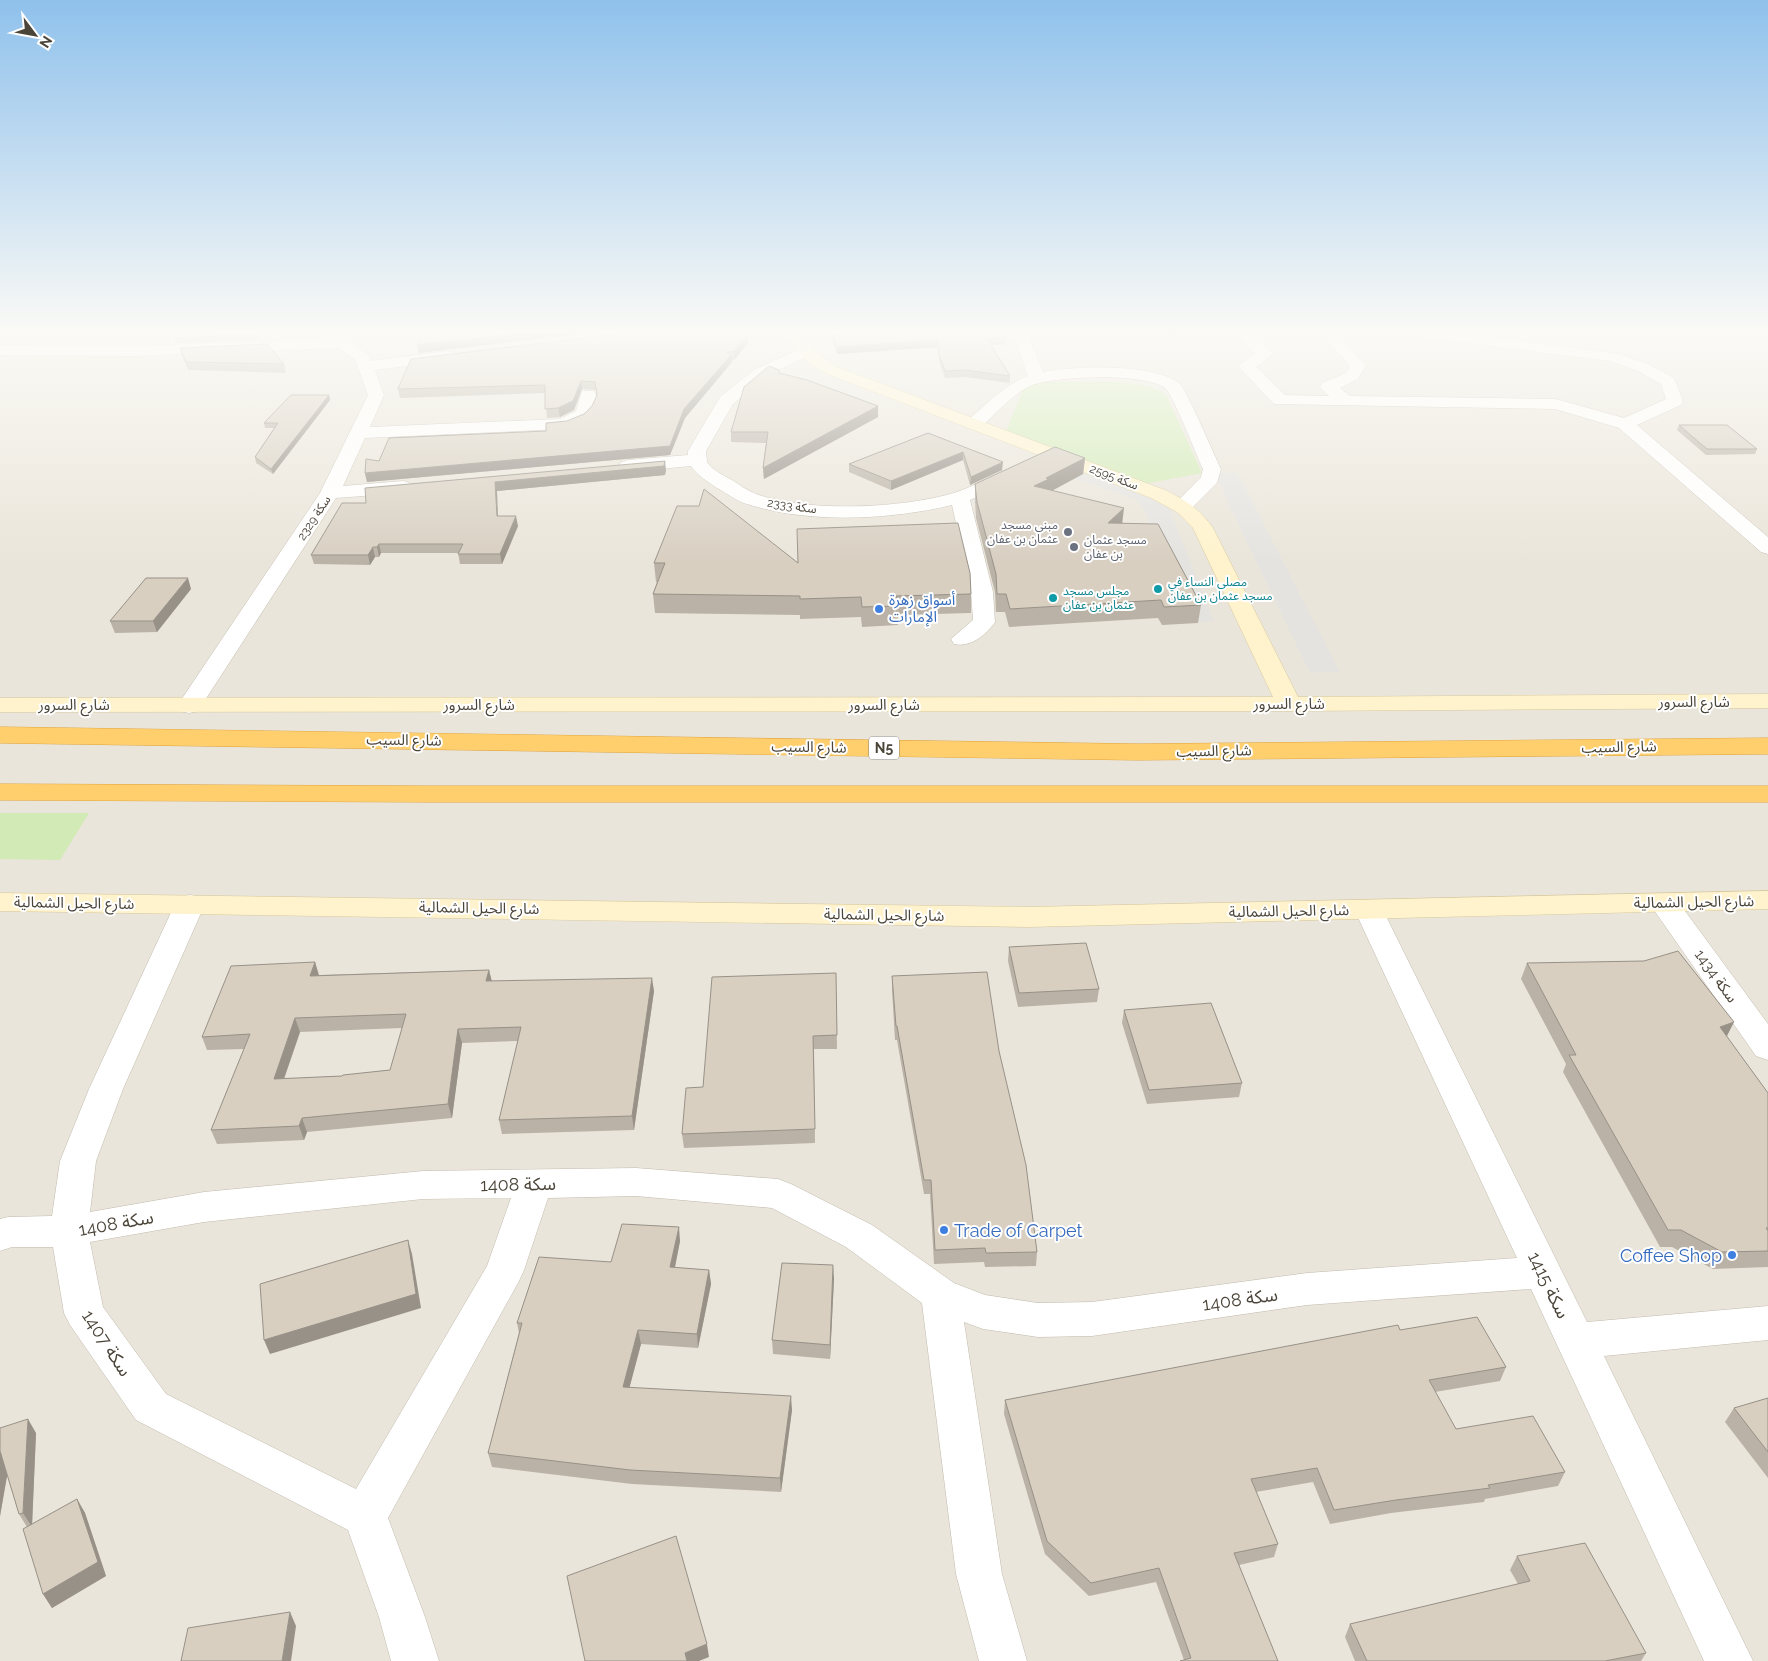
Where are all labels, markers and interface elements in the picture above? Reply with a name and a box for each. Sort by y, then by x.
north arrow [10,10,60,60]
text: N [36,33,56,51]
street label: سكة 2595 [1088,461,1140,493]
street label: سكة 2329 [294,493,334,543]
street label: سكة 2333 [766,496,818,516]
place label: مبنى مسجد عثمان بن عفان [987,518,1058,546]
marker: مبنى مسجد عثمان بن عفان [1062,526,1074,538]
place label: مسجد عثمان بن عفان [1084,533,1147,561]
marker: مسجد عثمان بن عفان [1068,541,1080,553]
place label: مصلى النساء في مسجد عثمان بن عفان [1168,575,1273,603]
marker: مصلى النساء في مسجد عثمان بن عفان [1152,583,1164,595]
place label: مجلس مسجد عثمان بن عفان [1063,584,1134,612]
place label: أسواق زهرة الإمارات [889,591,956,627]
marker: مجلس مسجد عثمان بن عفان [1047,592,1059,604]
marker: أسواق زهرة الإمارات [873,603,885,615]
street label: شارع السرور [1657,693,1730,714]
street label: شارع السرور [1252,695,1325,716]
street label: شارع السرور [37,696,110,717]
street label: شارع السرور [442,696,515,717]
street label: شارع السرور [847,696,920,717]
street label: شارع السيب [366,730,442,753]
road number: N5 [869,736,899,760]
street label: شارع السيب [771,737,847,760]
street label: شارع السيب [1581,737,1657,760]
street label: شارع السيب [1176,741,1252,764]
street label: شارع الحيل الشمالية [1634,892,1755,915]
street label: شارع الحيل الشمالية [14,893,135,916]
street label: شارع الحيل الشمالية [419,898,540,921]
street label: شارع الحيل الشمالية [1229,901,1350,924]
street label: شارع الحيل الشمالية [824,905,945,928]
street label: سكة 1434 [1691,946,1741,1006]
street label: سكة 1408 [480,1173,556,1195]
street label: سكة 1408 [77,1206,155,1240]
place label: Trade of Carpet [954,1220,1083,1241]
marker: Trade of Carpet [938,1224,950,1236]
place label: Coffee Shop [1620,1245,1722,1266]
street label: سكة 1415 [1524,1248,1574,1322]
marker: Coffee Shop [1726,1249,1738,1261]
street label: سكة 1408 [1201,1283,1279,1315]
street label: سكة 1407 [78,1306,136,1380]

